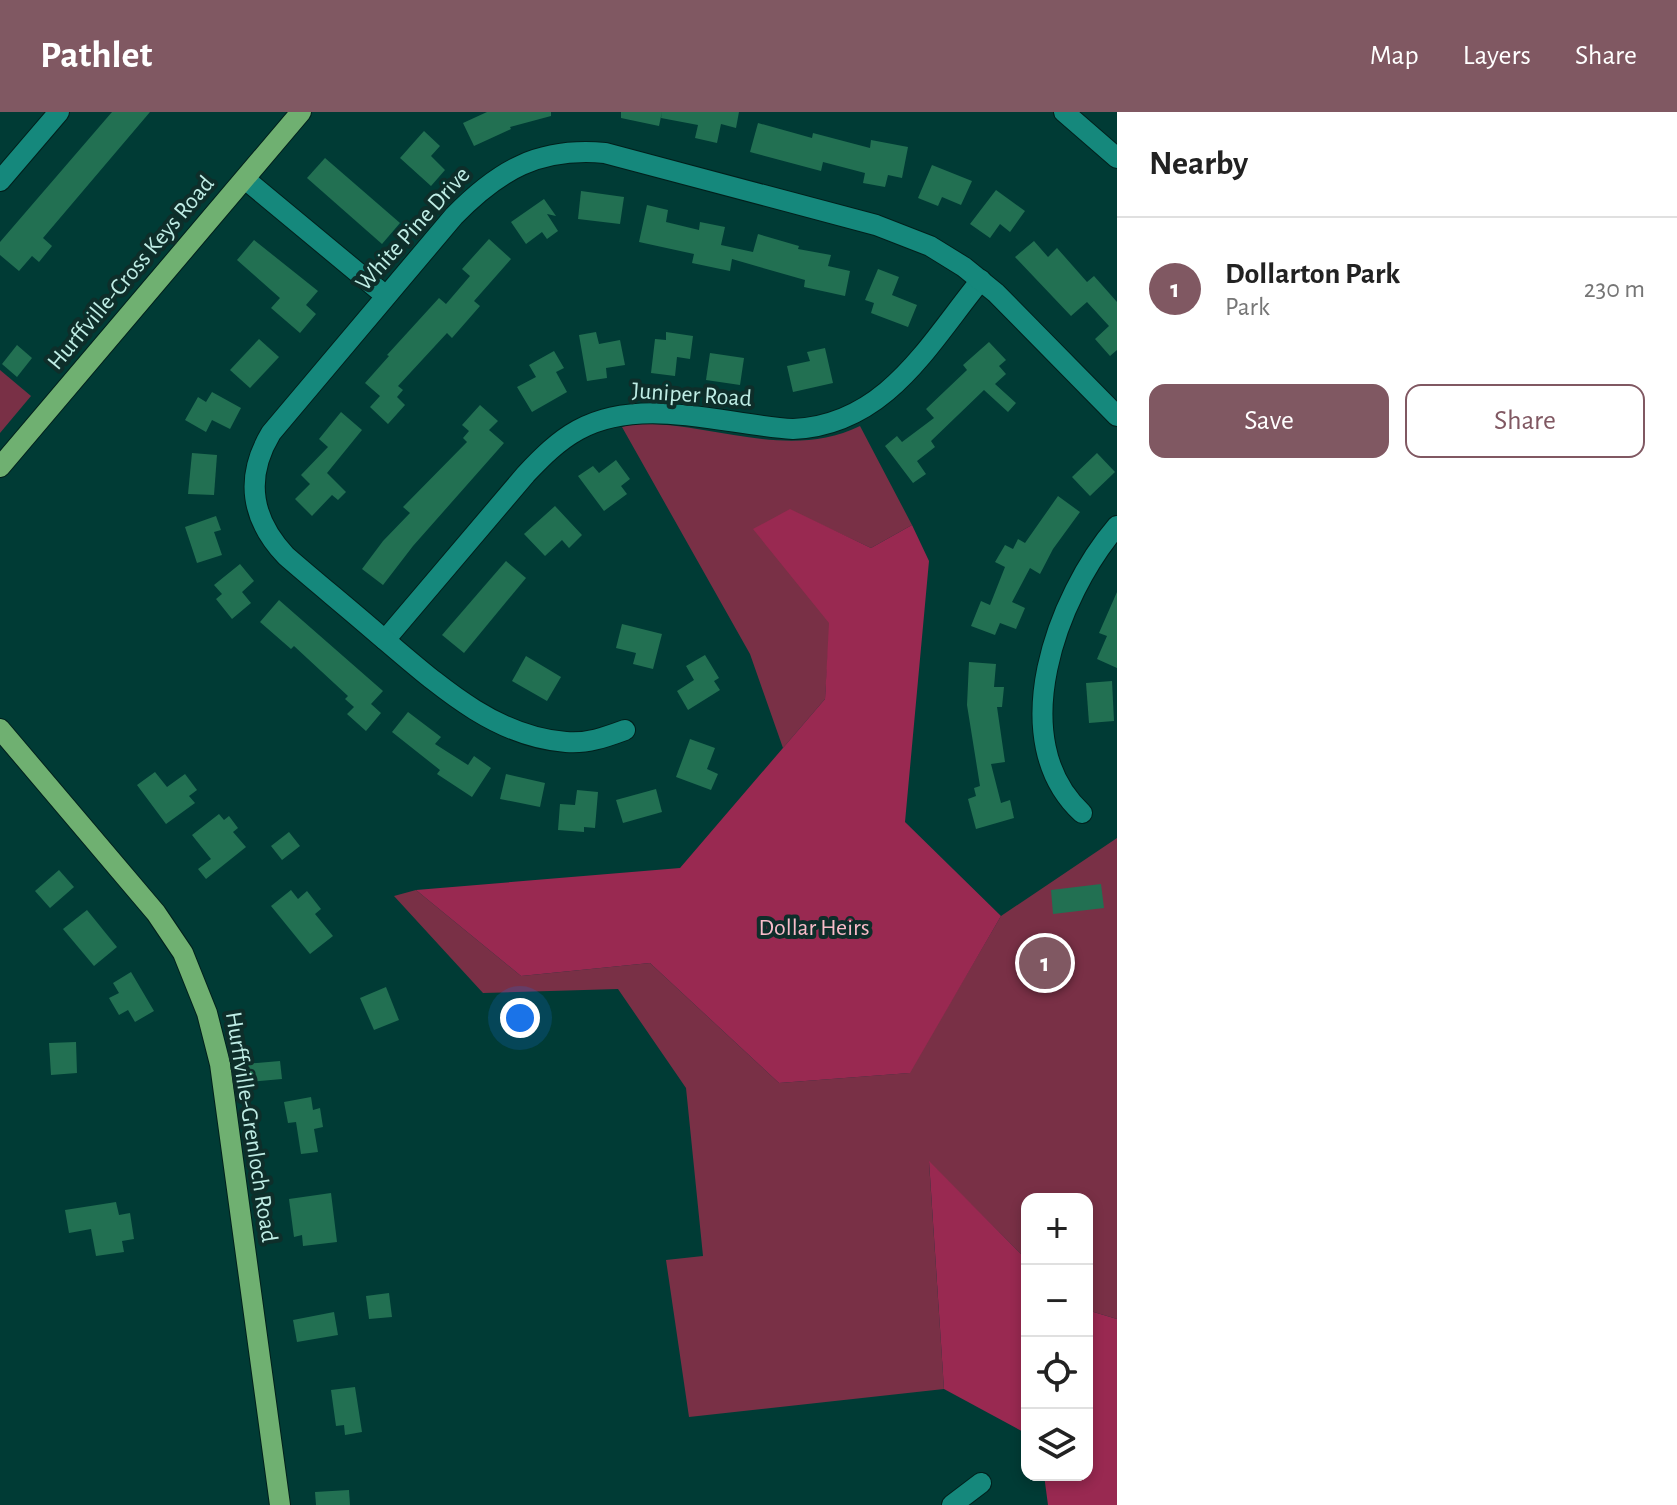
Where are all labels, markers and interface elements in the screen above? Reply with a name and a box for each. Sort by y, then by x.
text: Pathlet [40,37,152,75]
text: Map [1370,42,1419,70]
text: Layers [1463,42,1531,70]
text: Share [1575,42,1637,70]
text: Nearby [1149,147,1248,181]
street label: White Pine Drive [351,162,475,296]
street label: Hurffville-Cross Keys Road [43,172,219,374]
text: Dollarton Park [1225,259,1400,289]
text: 1 [1170,276,1180,302]
text: 230 m [1584,276,1645,302]
text: Park [1225,294,1270,320]
street label: Juniper Road [631,379,753,411]
button: Save [1149,384,1389,458]
button: Share [1405,384,1645,458]
park label: Dollar Heirs [758,916,870,940]
pin: 1 [1019,933,1071,993]
your location [500,998,540,1038]
street label: Hurffville-Grenloch Road [221,1010,281,1244]
map controls [1021,1193,1093,1481]
button: + [1021,1193,1093,1265]
button: − [1021,1265,1093,1337]
button: locate [1021,1337,1093,1409]
button: layers [1021,1409,1093,1481]

